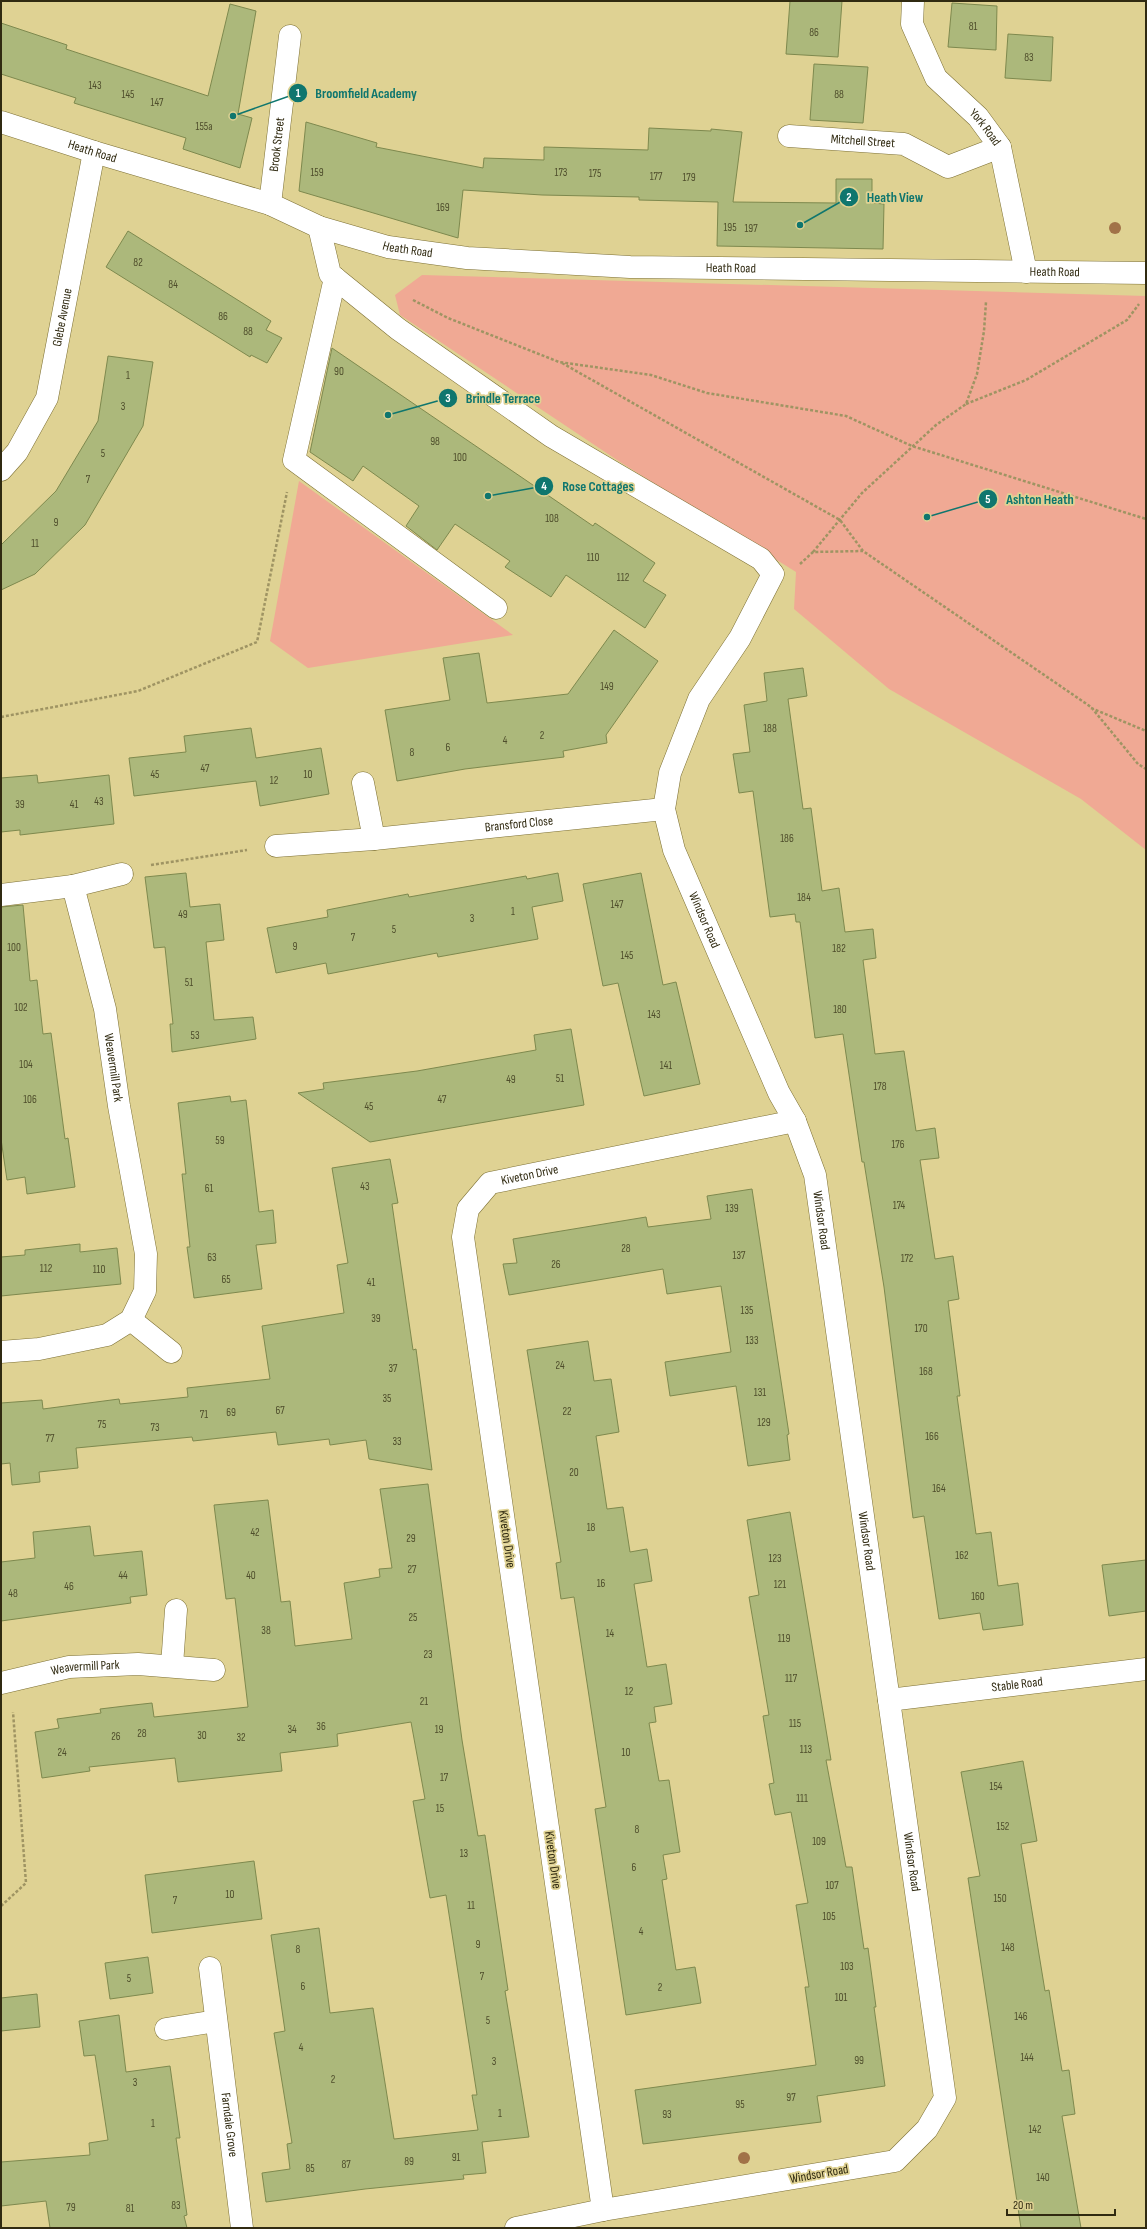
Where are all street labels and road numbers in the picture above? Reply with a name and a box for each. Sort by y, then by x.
street label: York Road [966,105,1004,149]
street label: Brook Street [266,116,288,173]
street label: Mitchell Street [830,131,896,151]
street label: Heath Road [66,136,119,166]
street label: Heath Road [381,238,434,261]
street label: Heath Road [706,260,756,276]
street label: Heath Road [1030,264,1080,280]
street label: Glebe Avenue [49,287,76,348]
street label: Bransford Close [484,813,554,835]
street label: Windsor Road [685,890,723,951]
street label: Weavermill Park [101,1032,126,1103]
street label: Kiveton Drive [500,1161,560,1189]
street label: Windsor Road [809,1190,833,1251]
street label: Kiveton Drive [495,1509,519,1569]
street label: Windsor Road [855,1511,879,1572]
street label: Weavermill Park [49,1657,120,1679]
street label: Stable Road [991,1674,1044,1696]
street label: Kiveton Drive [541,1830,565,1890]
street label: Windsor Road [900,1831,924,1893]
street label: Farndale Grove [217,2092,241,2158]
street label: Windsor Road [788,2161,850,2187]

